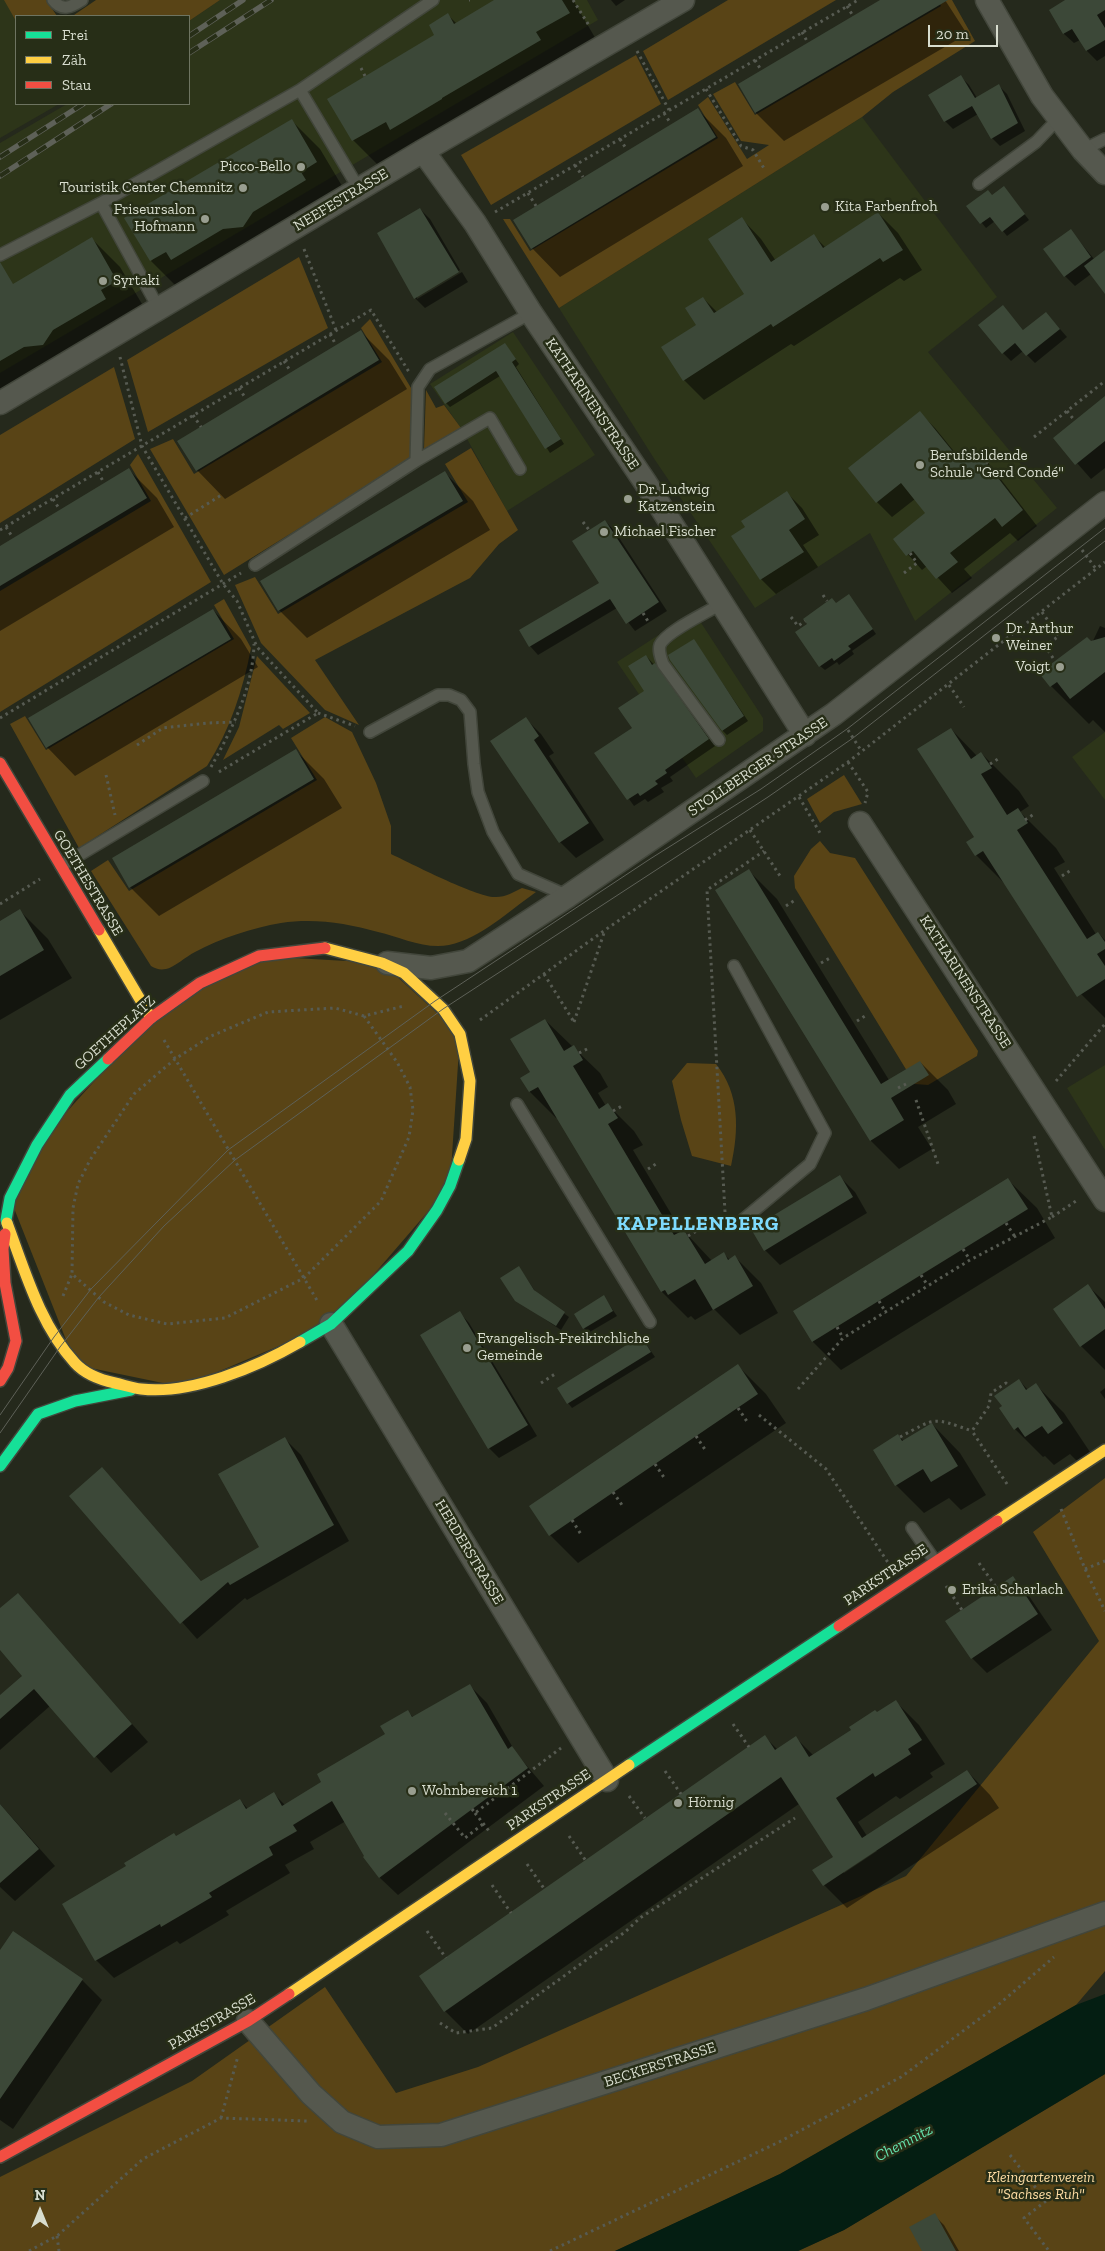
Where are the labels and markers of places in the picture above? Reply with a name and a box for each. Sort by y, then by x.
place label: Picco-Bello [220,158,291,176]
marker: Picco-Bello [295,161,307,173]
place label: Touristik Center Chemnitz [59,179,233,197]
marker: Touristik Center Chemnitz [237,182,249,194]
place label: Kita Farbenfroh [835,198,938,216]
place label: Friseursalon Hofmann [114,201,195,236]
marker: Kita Farbenfroh [819,201,831,213]
marker: Friseursalon Hofmann [199,213,211,225]
place label: Syrtaki [113,272,160,290]
marker: Syrtaki [97,275,109,287]
place label: Berufsbildende Schule "Gerd Condé" [930,447,1064,482]
marker: Berufsbildende Schule "Gerd Condé" [914,459,926,471]
place label: Dr. Ludwig Katzenstein [638,481,715,516]
marker: Dr. Ludwig Katzenstein [622,493,634,505]
place label: Michael Fischer [614,523,716,541]
marker: Michael Fischer [598,526,610,538]
place label: Dr. Arthur Weiner [1006,620,1074,655]
marker: Dr. Arthur Weiner [990,632,1002,644]
place label: Voigt [1016,658,1050,676]
marker: Voigt [1054,661,1066,673]
place label: Evangelisch-Freikirchliche Gemeinde [477,1330,649,1365]
marker: Evangelisch-Freikirchliche Gemeinde [461,1342,473,1354]
place label: Erika Scharlach [962,1581,1063,1599]
marker: Erika Scharlach [946,1584,958,1596]
place label: Wohnbereich 1 [422,1782,517,1800]
marker: Wohnbereich 1 [406,1785,418,1797]
place label: Hörnig [688,1794,734,1812]
marker: Hörnig [672,1797,684,1809]

